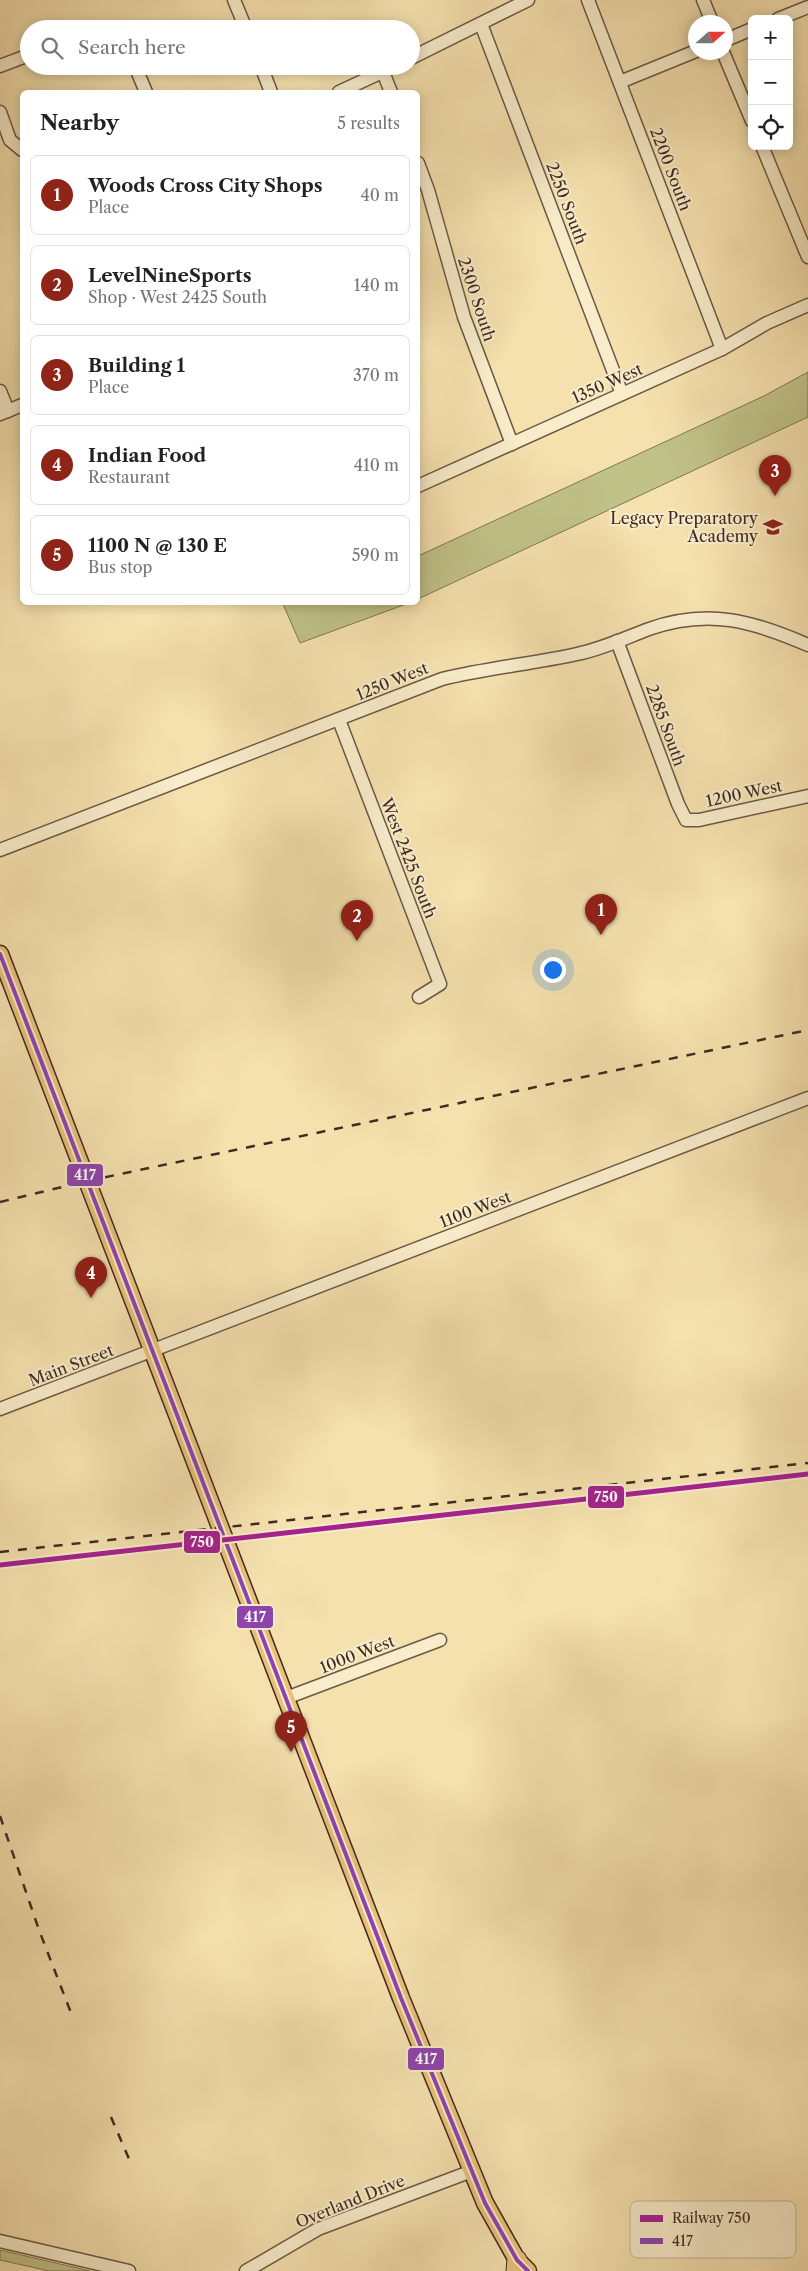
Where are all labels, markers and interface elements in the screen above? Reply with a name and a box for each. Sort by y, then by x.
north arrow [688,15,733,60]
map controls [748,15,793,150]
button: + [748,15,793,60]
search box [20,20,420,75]
icon: search [38,34,66,62]
text: Search here [78,36,186,59]
button: − [748,60,793,105]
button: locate [748,105,793,150]
text: Nearby [40,110,119,135]
text: 5 results [337,113,400,133]
street label: 2200 South [646,124,696,214]
street label: 2250 South [542,159,592,247]
text: Woods Cross City Shops [88,174,323,197]
text: 1 [53,185,61,205]
text: 40 m [360,185,399,205]
text: Place [88,197,129,217]
street label: 2300 South [454,254,500,344]
text: LevelNineSports [88,264,252,287]
text: 2 [52,275,62,295]
text: 140 m [354,275,399,295]
text: Shop · West 2425 South [88,287,267,307]
text: Building 1 [88,354,185,377]
street label: 1350 West [568,358,646,408]
text: 3 [52,365,62,385]
text: 370 m [353,365,399,385]
text: Place [88,377,129,397]
text: Indian Food [88,444,206,467]
text: 4 [52,455,62,475]
text: 410 m [354,455,399,475]
pin: 3 [759,455,791,496]
text: Restaurant [88,467,170,487]
place label: Legacy Preparatory Academy [610,508,759,546]
school or university icon: Legacy Preparatory Academy [762,516,784,538]
text: 1100 N @ 130 E [88,534,227,557]
text: 5 [53,545,61,565]
text: 590 m [352,545,399,565]
text: Bus stop [88,557,152,577]
street label: 1250 West [353,657,431,705]
street label: 2285 South [642,681,690,769]
street label: 1200 West [704,775,784,811]
street label: West 2425 South [376,794,441,921]
pin: 1 [585,894,617,935]
pin: 2 [341,900,373,941]
your location [540,957,566,983]
line badge: 417 [66,1163,104,1187]
text: 417 [74,1166,97,1184]
street label: 1100 West [436,1186,514,1232]
pin: 4 [75,1257,107,1298]
street label: Main Street [26,1340,116,1390]
line badge: 750 [587,1485,625,1509]
text: 750 [594,1488,618,1506]
line badge: 750 [183,1530,221,1554]
text: 750 [190,1533,214,1551]
line badge: 417 [236,1605,274,1629]
text: 417 [244,1608,267,1626]
street label: 1000 West [317,1630,398,1677]
pin: 5 [275,1711,307,1752]
line badge: 417 [407,2047,445,2071]
text: 417 [415,2050,438,2068]
street label: Overland Drive [292,2170,408,2232]
legend [630,2201,796,2258]
text: Railway 750 [672,2209,751,2227]
text: 417 [672,2232,693,2250]

